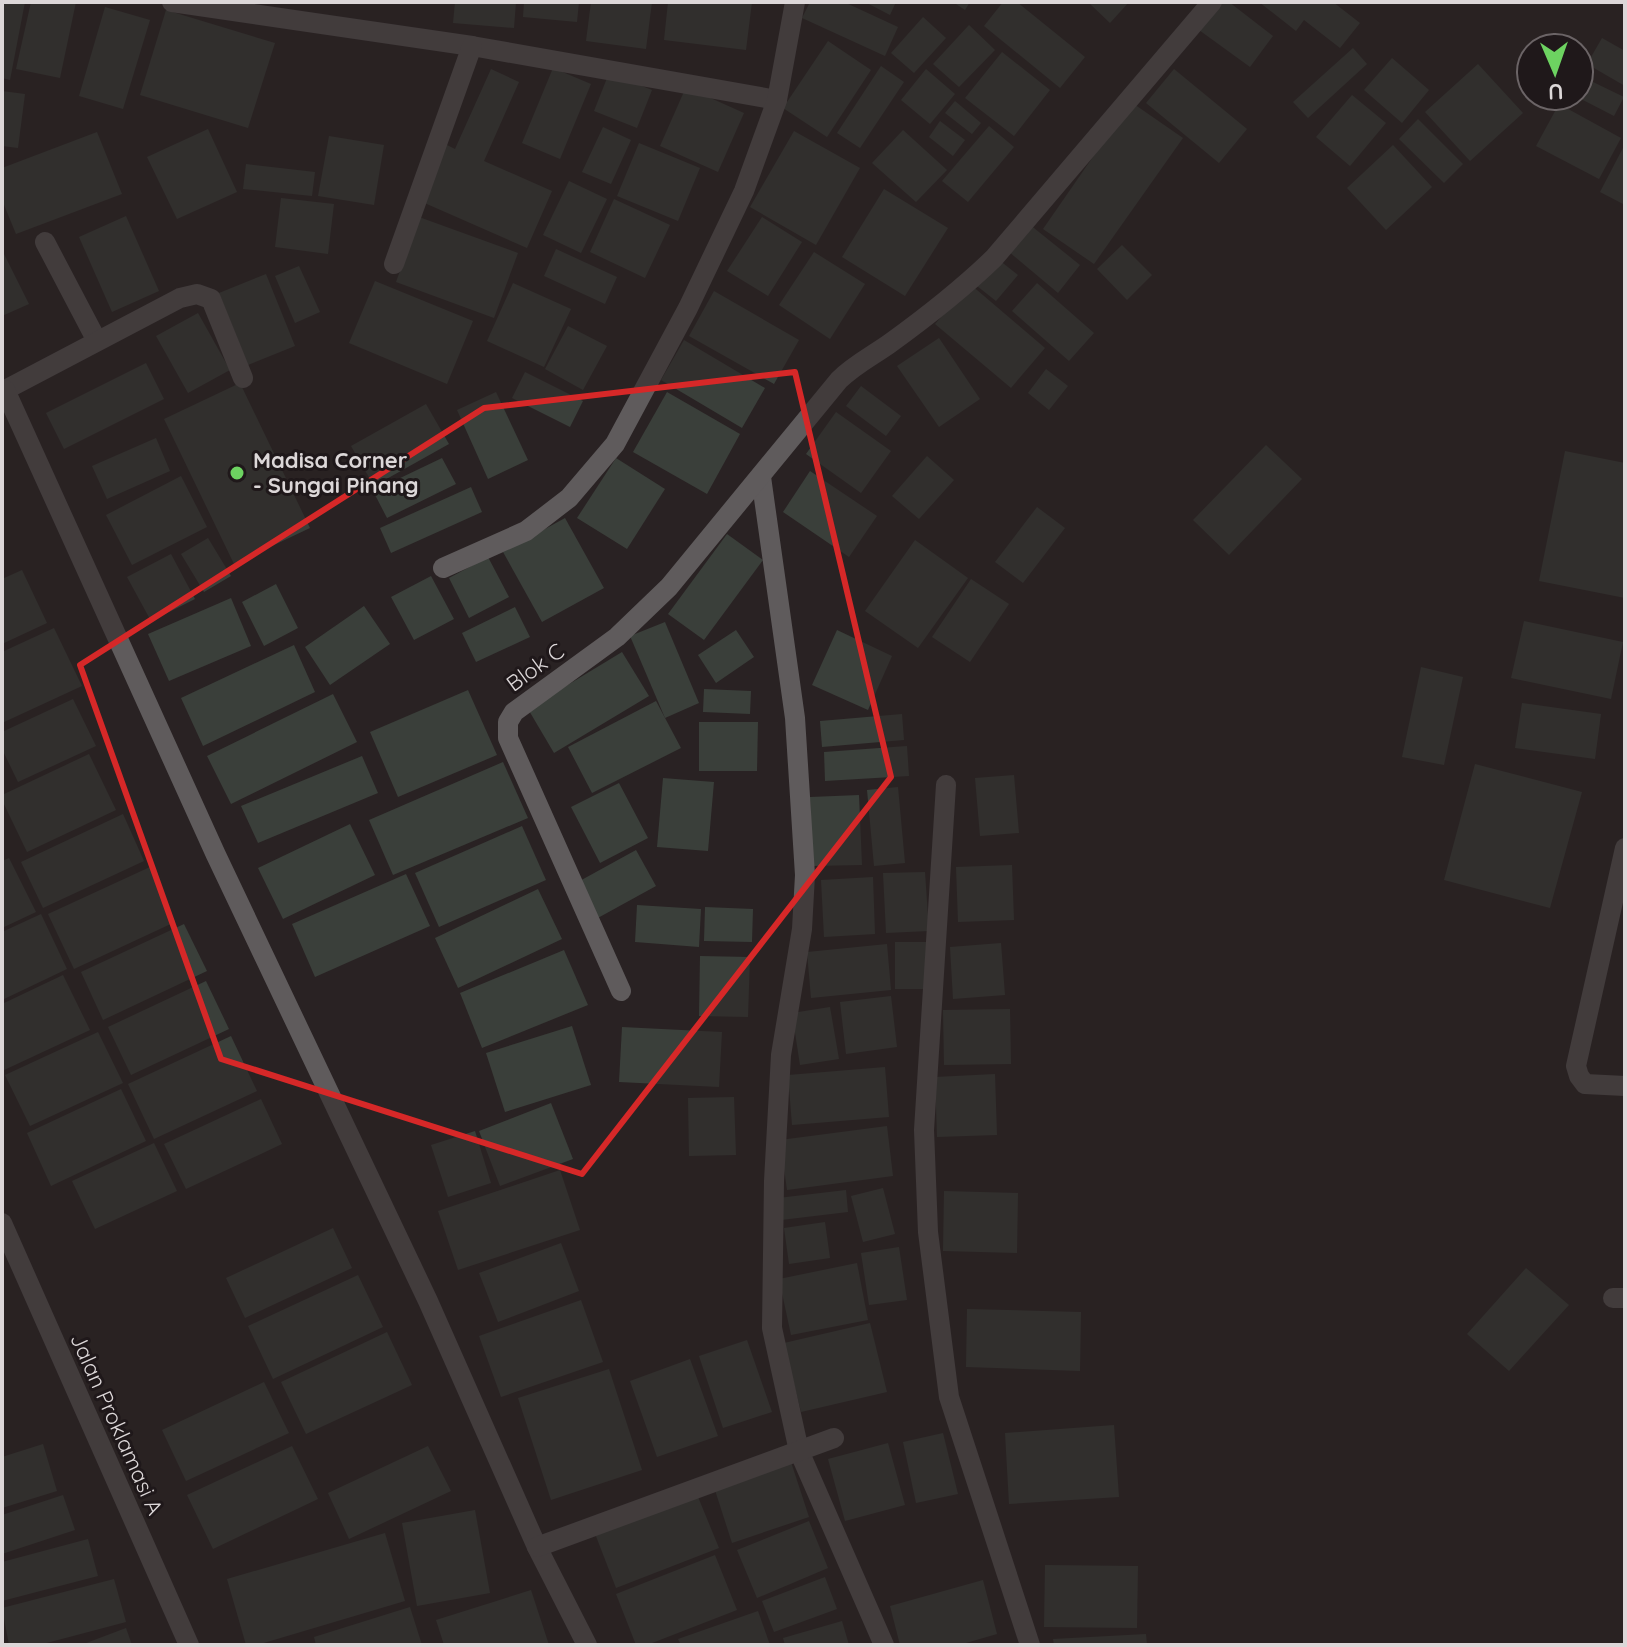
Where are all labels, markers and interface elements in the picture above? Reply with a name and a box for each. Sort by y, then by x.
north arrow [1515,32,1595,112]
text: U [1547,78,1564,106]
place label: Madisa Corner - Sungai Pinang [253,446,419,499]
marker: Madisa Corner - Sungai Pinang [228,464,246,482]
street label: Blok C [501,637,569,697]
street label: Jalan Proklamasi A [64,1329,170,1519]

